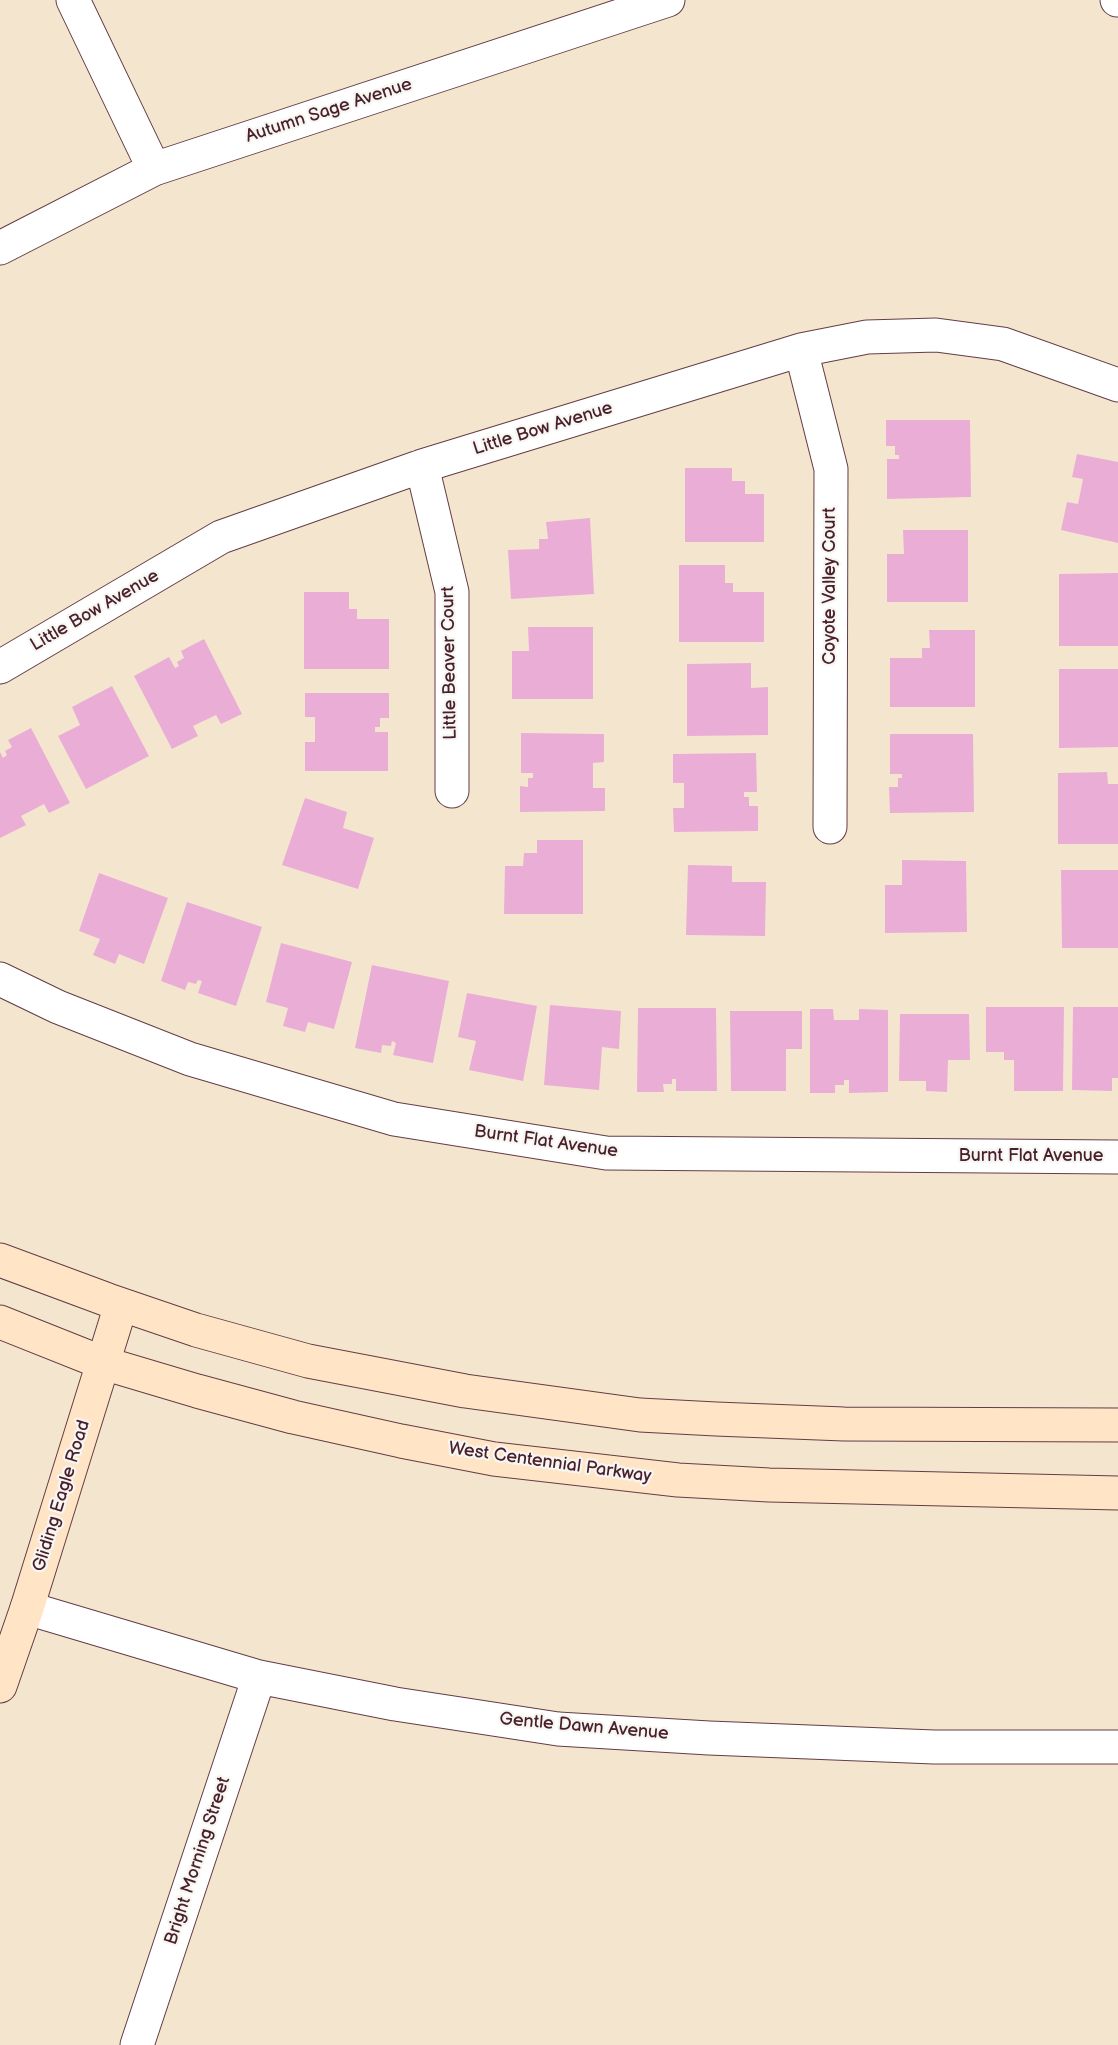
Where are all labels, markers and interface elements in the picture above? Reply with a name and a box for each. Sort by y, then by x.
street label: Autumn Sage Avenue [243,74,415,148]
street label: Little Bow Avenue [471,398,615,460]
street label: Coyote Valley Court [819,507,841,665]
street label: Little Bow Avenue [27,565,163,657]
street label: Little Beaver Court [438,586,462,740]
street label: Burnt Flat Avenue [473,1121,619,1163]
street label: Burnt Flat Avenue [959,1145,1103,1167]
street label: Gliding Eagle Road [29,1418,95,1574]
street label: West Centennial Parkway [447,1438,653,1488]
street label: Gentle Dawn Avenue [498,1709,670,1745]
street label: Bright Morning Street [161,1774,235,1948]

